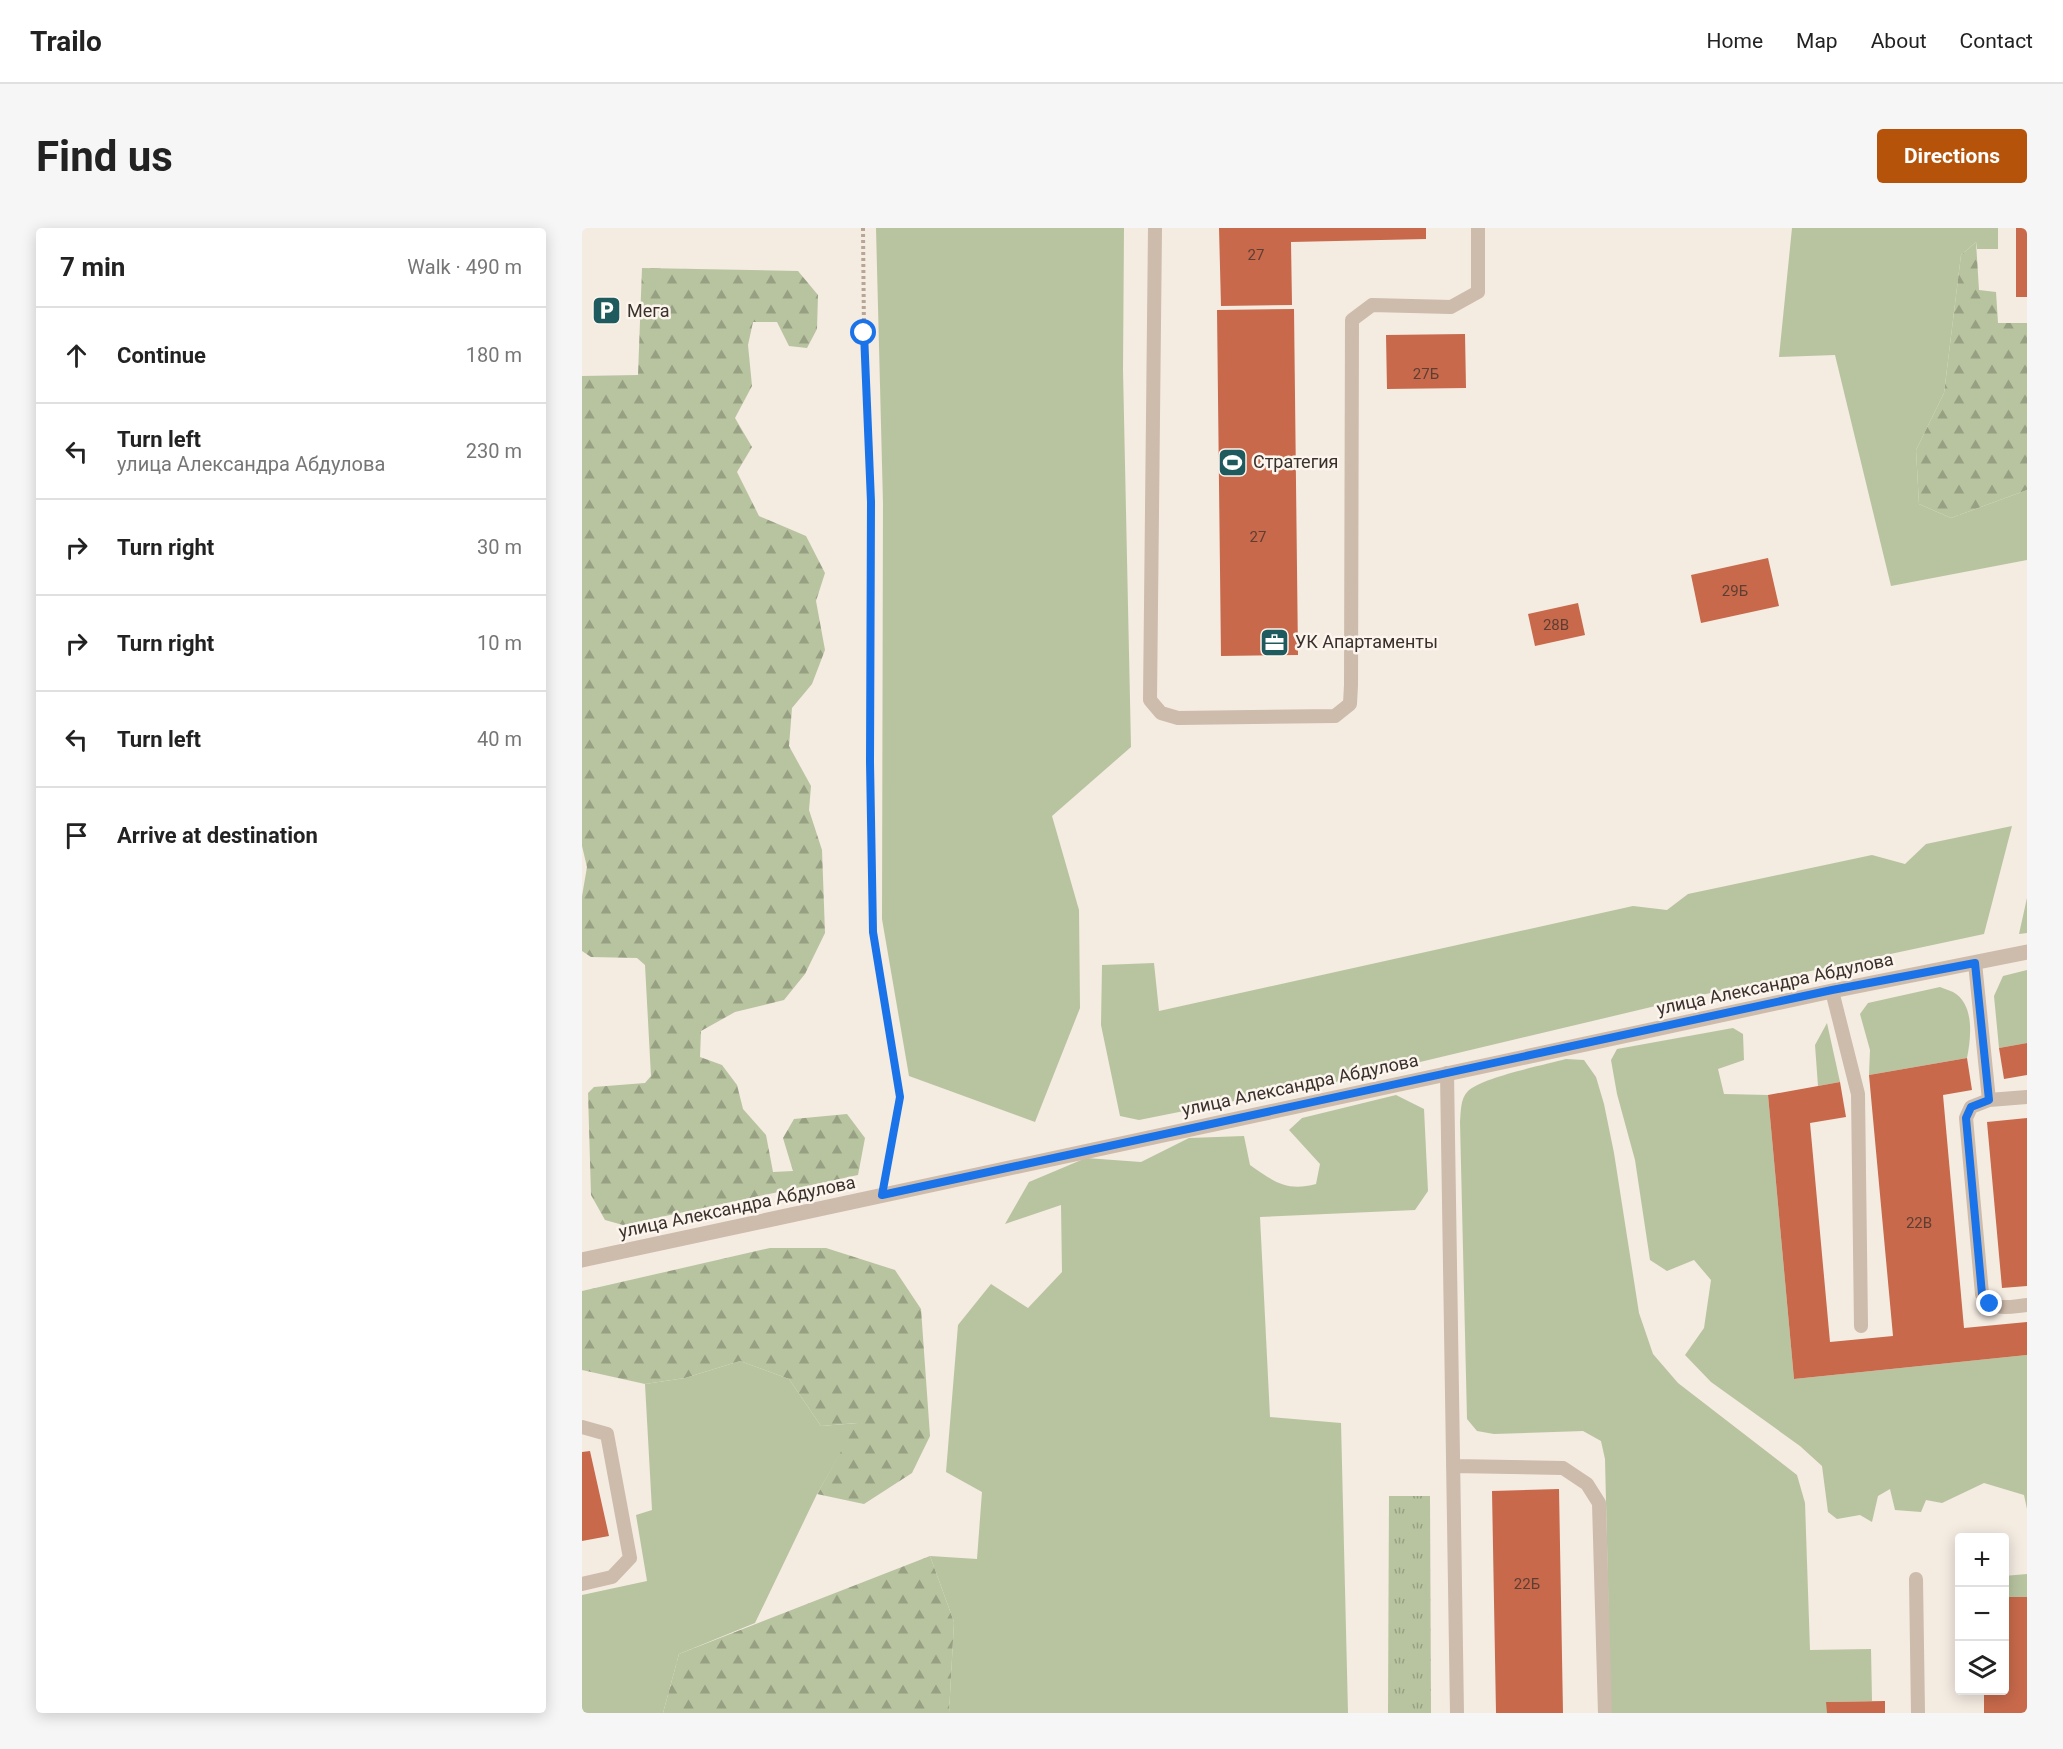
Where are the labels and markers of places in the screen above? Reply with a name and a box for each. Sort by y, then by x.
parking icon: Мега [590,295,622,327]
place label: Мега [627,300,670,321]
sports icon: Стратегия [1216,446,1248,478]
place label: Стратегия [1253,451,1338,472]
office icon: УК Апартаменты [1258,626,1290,658]
place label: УК Апартаменты [1295,631,1438,652]

